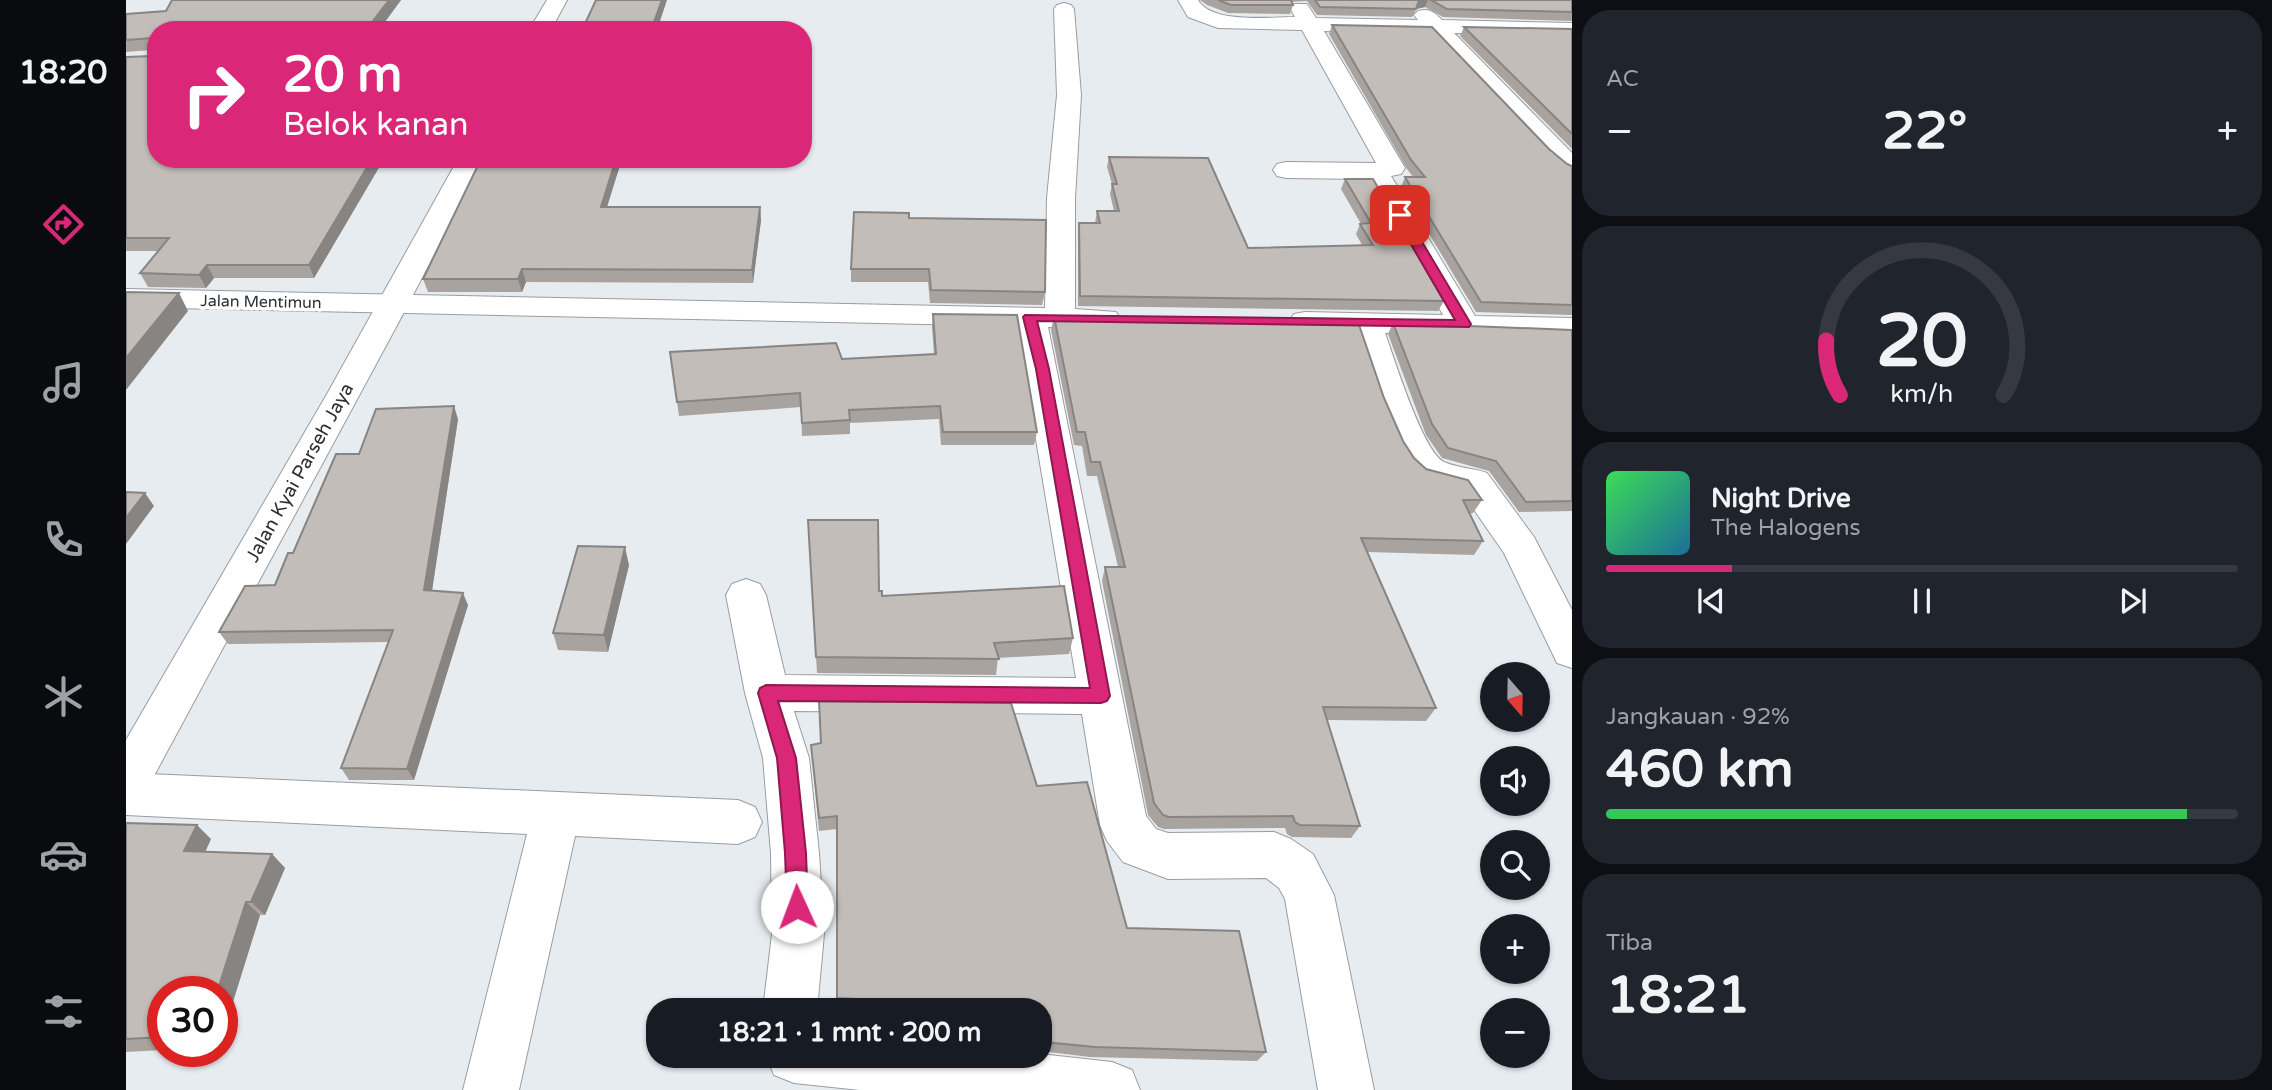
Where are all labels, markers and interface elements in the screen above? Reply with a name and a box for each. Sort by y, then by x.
text: 20 m [283,46,402,105]
icon: right [168,49,259,140]
text: 18:20 [19,54,107,92]
text: AC [1606,65,1639,93]
text: 22° [1882,100,1967,163]
text: Belok kanan [283,106,468,144]
text: − [1606,109,1633,155]
text: + [2217,109,2238,155]
pin [1370,185,1430,245]
icon: arrive [1381,196,1419,234]
icon: directions [39,200,88,249]
street label: Jalan Mentimun [200,291,322,313]
text: 20 [1876,298,1968,386]
icon: music [39,358,88,407]
street label: Jalan Kyai Parseh Jaya [241,379,358,566]
text: km/h [1891,379,1953,409]
text: Night Drive [1711,483,1851,514]
text: The Halogens [1711,514,1860,542]
icon: phone [39,515,88,564]
icon: previous [1692,582,1730,620]
icon: pause [1903,582,1941,620]
icon: next [2114,582,2152,620]
north arrow [1480,662,1550,732]
map controls [1480,662,1550,1068]
icon: climate [39,672,88,721]
text: Jangkauan · 92% [1606,703,1790,731]
text: 460 km [1606,738,1794,801]
button: sound [1480,746,1550,816]
icon: car [39,830,88,879]
button: search [1480,830,1550,900]
position arrow [760,870,834,944]
button: + [1480,914,1550,984]
text: Tiba [1606,929,1653,957]
text: 18:21 [1606,964,1750,1027]
speed limit sign: 30 [147,976,238,1067]
icon: filters [39,987,88,1036]
button: − [1480,998,1550,1068]
text: 18:21 · 1 mnt · 200 m [717,1017,981,1048]

